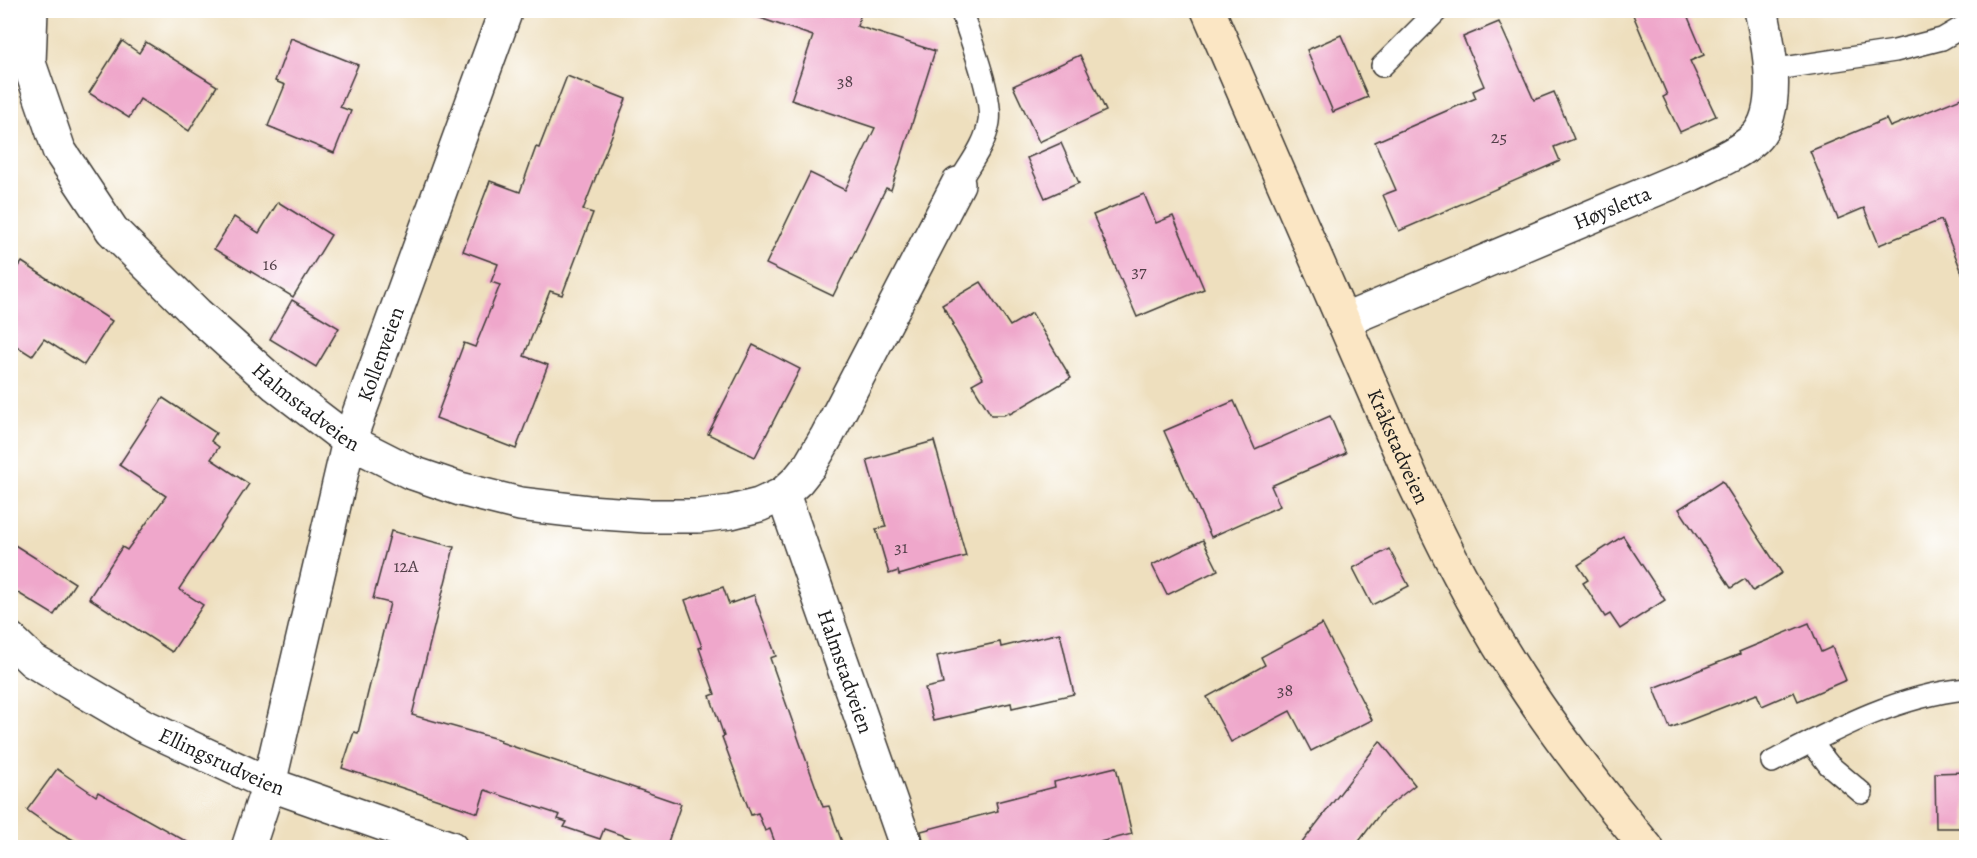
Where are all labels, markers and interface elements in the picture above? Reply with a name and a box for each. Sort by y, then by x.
house number: 38 [837,69,853,93]
house number: 25 [1491,125,1507,149]
street label: Høysletta [1569,179,1655,236]
house number: 16 [263,252,277,276]
house number: 37 [1131,259,1147,283]
street label: Kollenveien [351,303,411,406]
street label: Halmstadveien [246,356,364,458]
street label: Kråkstadveien [1360,384,1436,509]
house number: 31 [894,535,908,559]
house number: 12A [393,554,419,578]
street label: Halmstadveien [811,606,880,737]
house number: 38 [1277,678,1293,702]
street label: Ellingsrudveien [154,721,288,802]

